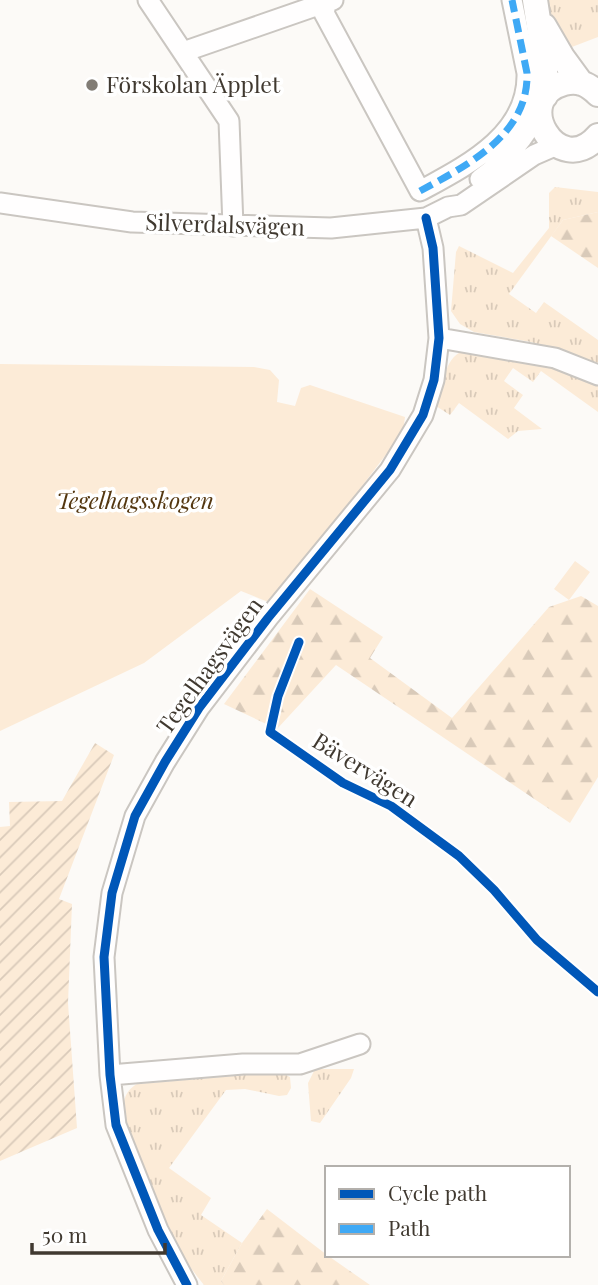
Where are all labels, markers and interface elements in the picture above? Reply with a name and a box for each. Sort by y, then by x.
place label: Förskolan Äpplet [106,68,281,99]
marker: Förskolan Äpplet [84,77,100,93]
street label: Silverdalsvägen [145,205,306,242]
park label: Tegelhagsskogen [56,484,214,515]
street label: Tegelhagsvägen [149,590,269,740]
street label: Bävervägen [307,724,424,813]
legend [325,1166,570,1257]
text: Cycle path [388,1178,488,1206]
scale bar [32,1212,164,1256]
text: Path [388,1213,431,1241]
text: 50 m [42,1220,88,1248]

